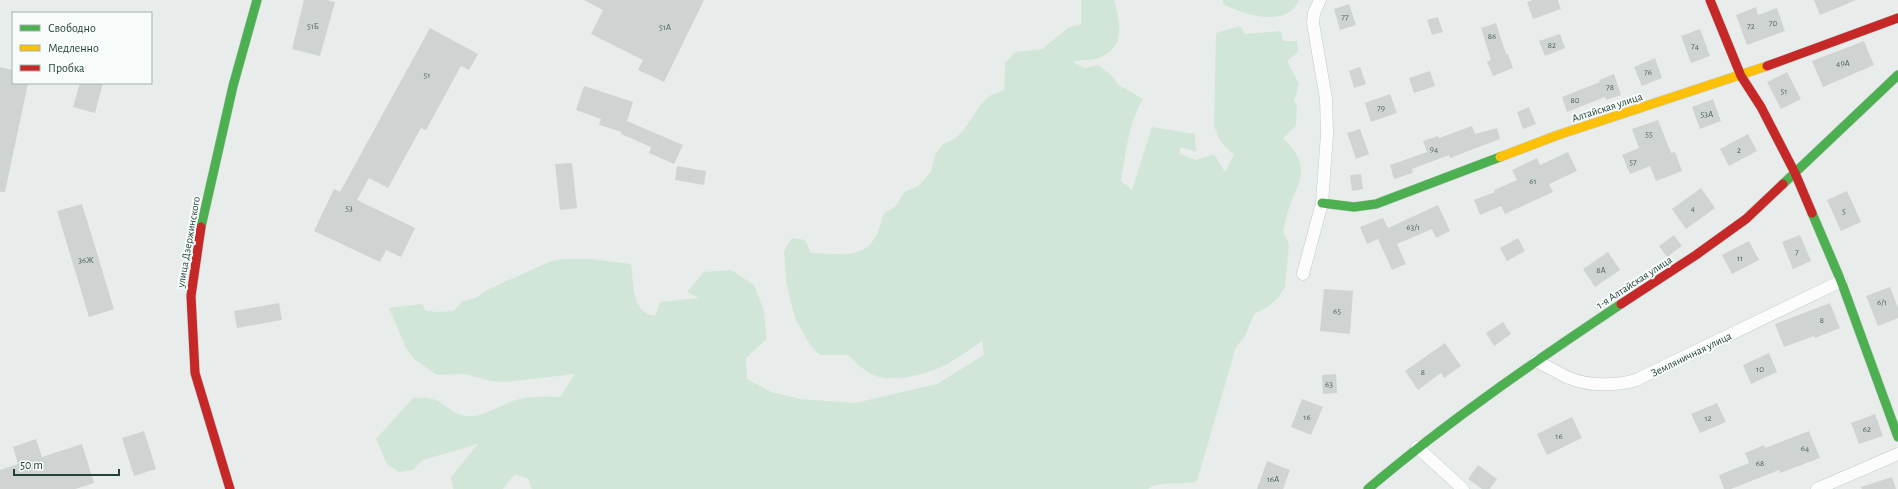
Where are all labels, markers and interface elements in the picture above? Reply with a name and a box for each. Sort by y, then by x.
legend [12,12,152,84]
house number: 77 [1341,13,1349,22]
house number: 70 [1769,19,1777,28]
text: Свободно [48,22,96,34]
house number: 51Б [307,22,319,31]
house number: 72 [1747,22,1755,31]
house number: 51А [659,23,672,32]
house number: 86 [1488,32,1496,41]
house number: 82 [1548,41,1556,50]
text: Медленно [48,42,99,54]
house number: 74 [1691,42,1700,51]
house number: 49А [1836,59,1851,68]
text: Пробка [48,62,85,74]
house number: 76 [1644,68,1652,77]
house number: 51 [424,71,430,80]
house number: 78 [1606,83,1614,92]
house number: 51 [1781,87,1787,96]
street label: Алтайская улица [1570,91,1644,124]
house number: 80 [1570,96,1580,105]
house number: 79 [1377,104,1385,113]
house number: 53А [1701,110,1714,119]
house number: 55 [1645,130,1653,139]
house number: 94 [1430,145,1439,154]
house number: 2 [1737,146,1741,155]
house number: 57 [1629,158,1637,167]
house number: 61 [1529,177,1537,186]
street label: улица Дзержинского [175,196,202,289]
house number: 53 [345,204,353,213]
house number: 4 [1691,204,1696,213]
house number: 5 [1842,207,1846,216]
house number: 63/1 [1406,223,1420,232]
house number: 7 [1795,248,1799,257]
street label: 1-я Алтайская улица [1595,254,1674,311]
house number: 11 [1737,254,1743,263]
house number: 36Ж [78,256,94,265]
house number: 8А [1596,266,1606,275]
house number: 6/1 [1877,298,1887,307]
house number: 65 [1333,307,1341,316]
house number: 8 [1820,316,1824,325]
street label: Земляничная улица [1649,330,1733,379]
house number: 10 [1756,365,1764,374]
house number: 8 [1421,368,1425,377]
house number: 63 [1325,380,1333,389]
house number: 16 [1303,413,1311,422]
house number: 12 [1704,414,1712,423]
house number: 62 [1863,425,1871,434]
house number: 16 [1555,432,1563,441]
house number: 64 [1801,444,1810,453]
scale bar [14,451,119,477]
text: 50 m [20,459,43,471]
house number: 68 [1756,459,1764,468]
house number: 16А [1267,475,1280,484]

